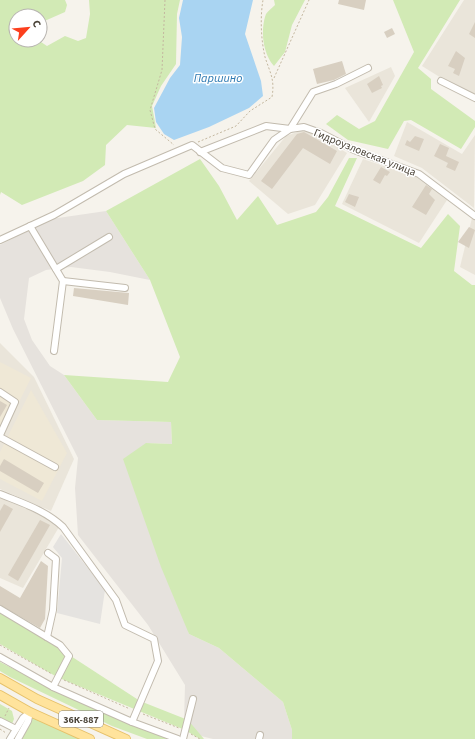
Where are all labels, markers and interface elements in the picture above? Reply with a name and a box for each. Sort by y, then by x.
north arrow [8,8,48,48]
text: С [28,17,45,30]
water label: Паршино [194,70,242,87]
street label: Гидроузловская улица [311,125,418,180]
road number: 36К-887 [59,711,103,727]

